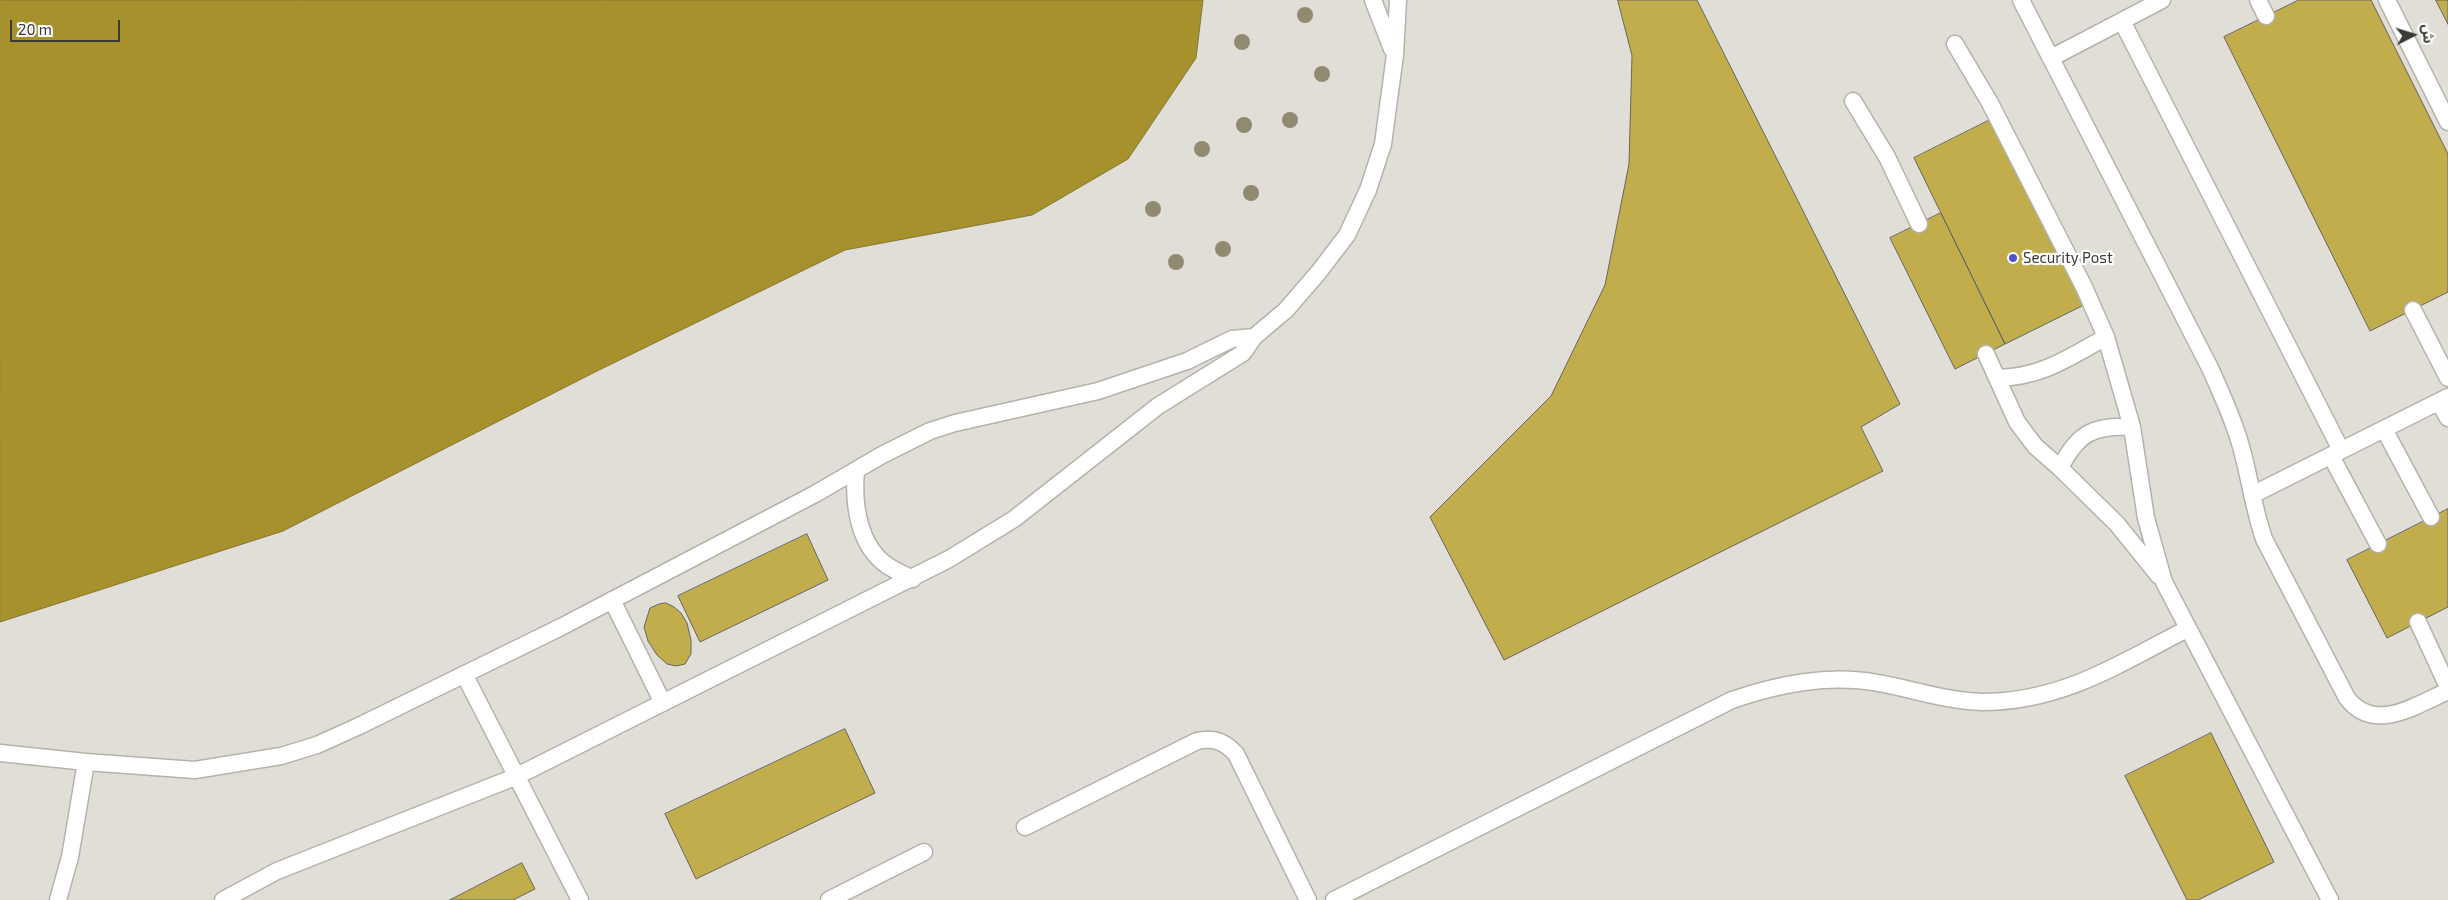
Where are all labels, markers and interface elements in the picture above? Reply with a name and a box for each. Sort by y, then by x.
scale bar [12,10,122,42]
north arrow [2388,10,2438,60]
text: 20 m [18,20,52,38]
text: ش [2419,23,2438,44]
place label: Security Post [2023,249,2113,267]
marker: Security Post [2007,252,2019,264]

